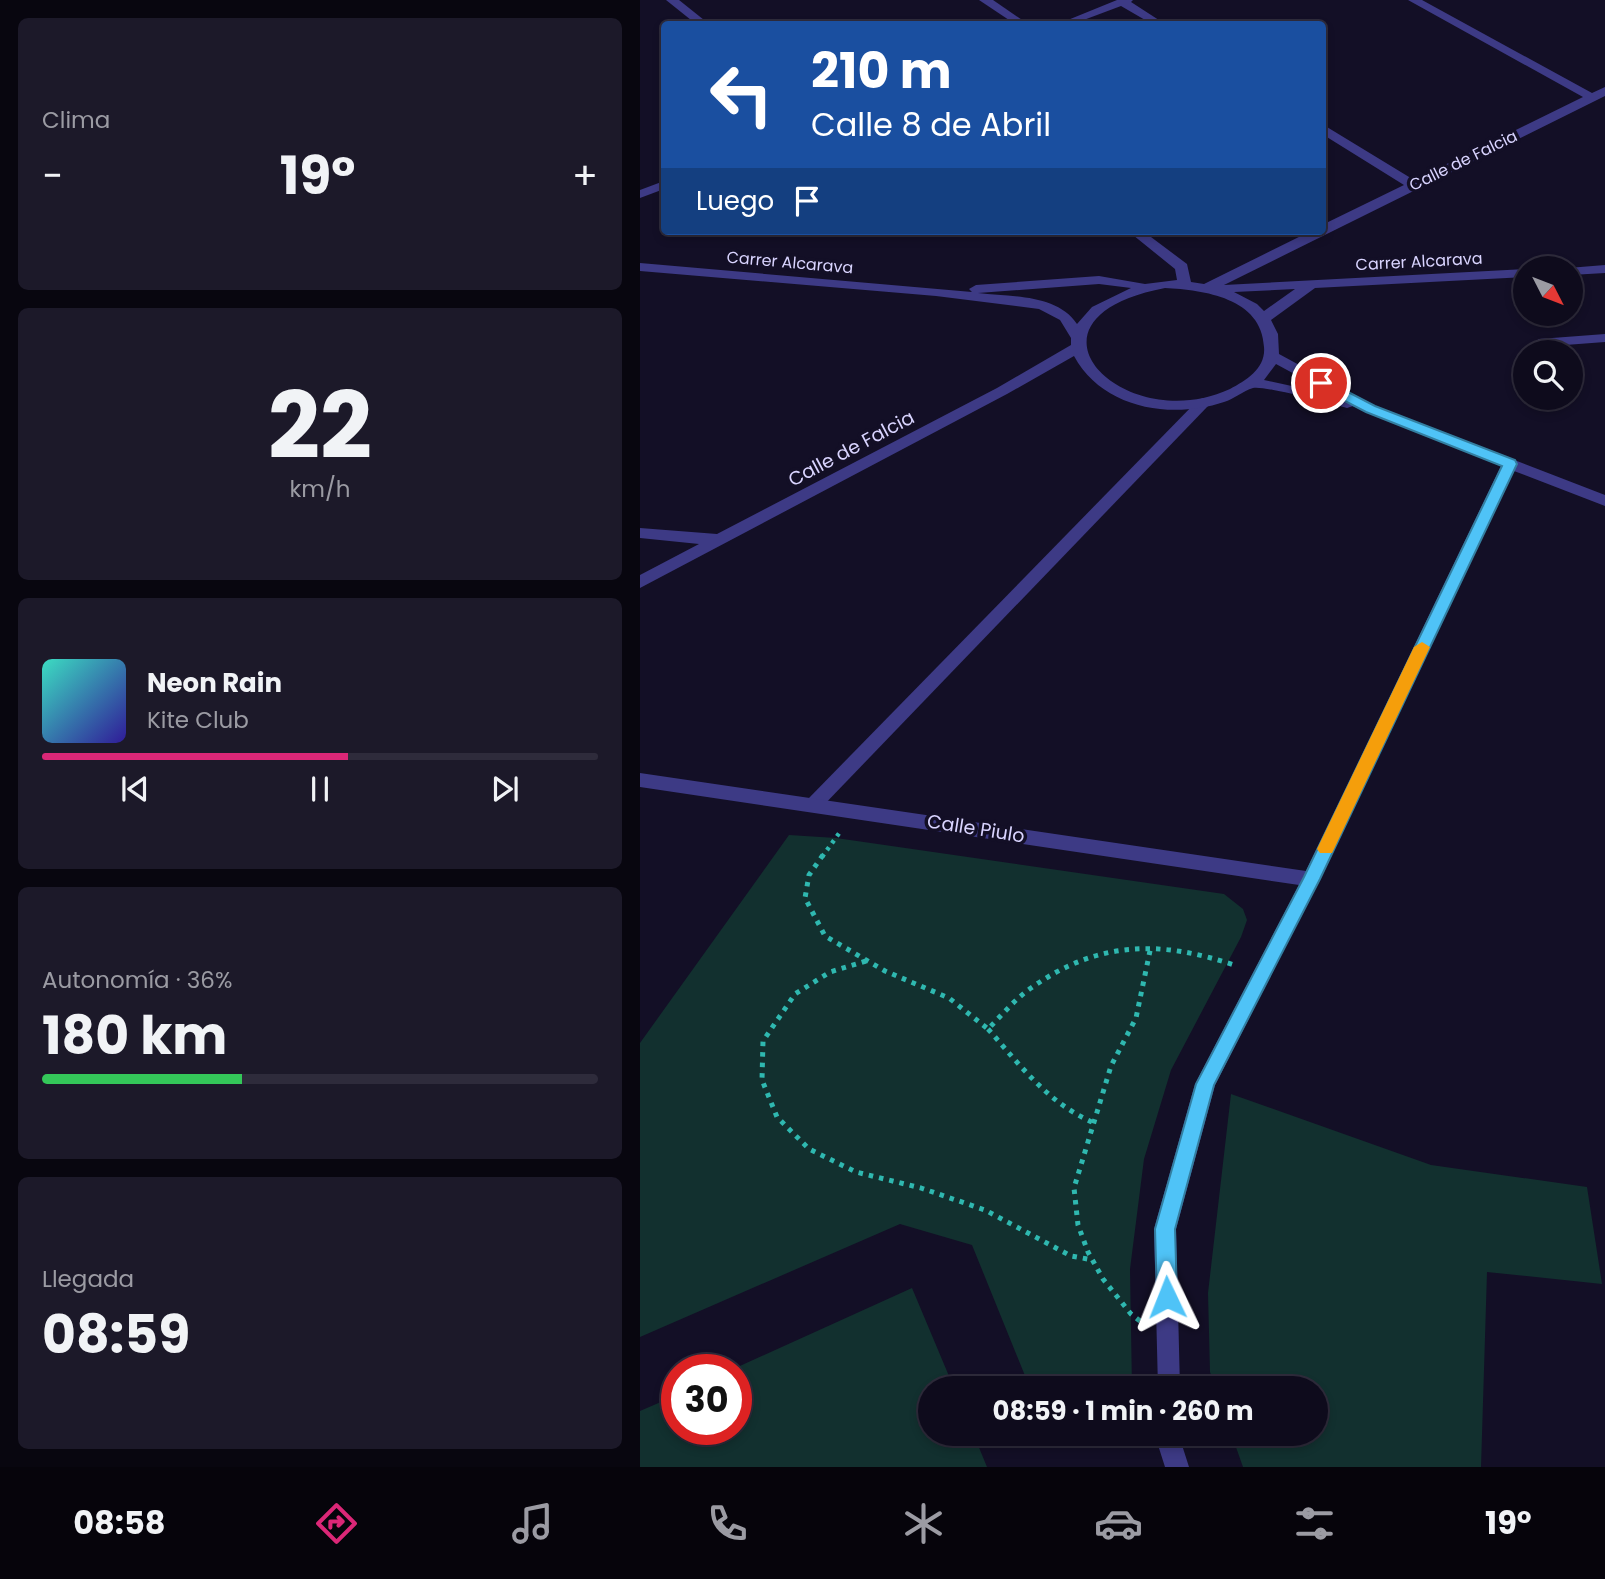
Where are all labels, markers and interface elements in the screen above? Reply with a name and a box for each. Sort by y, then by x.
text: 210 m [811,37,952,105]
icon: left [696,49,787,140]
text: Calle 8 de Abril [811,102,1051,147]
text: Clima [42,104,110,136]
street label: Calle de Falcia [1405,124,1521,197]
text: 19° [280,139,355,212]
text: − [42,149,63,202]
text: + [572,149,598,202]
icon: arrive [788,182,826,220]
text: Luego [696,183,774,219]
street label: Carrer Alcarava [726,246,854,279]
street label: Carrer Alcarava [1355,247,1483,276]
north arrow [1513,256,1583,326]
map controls [1513,256,1583,410]
button: search [1513,340,1583,410]
pin [1291,353,1351,413]
text: 22 [268,362,372,490]
icon: arrive [1302,364,1340,402]
street label: Calle de Falcia [783,404,919,493]
text: km/h [289,473,351,505]
text: Neon Rain [147,665,282,701]
text: Kite Club [147,704,249,736]
icon: previous [116,770,154,808]
icon: pause [301,770,339,808]
icon: next [486,770,524,808]
street label: Calle Piulo [925,807,1027,850]
text: Autonomía · 36% [42,964,232,996]
text: 180 km [42,999,227,1072]
position arrow [1130,1260,1204,1334]
text: Llegada [42,1263,134,1295]
text: 08:59 [42,1298,190,1371]
speed limit sign: 30 [661,1354,752,1445]
text: 08:59 · 1 min · 260 m [992,1393,1254,1429]
icon: directions [312,1499,361,1548]
icon: music [508,1499,557,1548]
icon: phone [703,1499,752,1548]
icon: climate [899,1499,948,1548]
icon: car [1094,1499,1143,1548]
icon: filters [1290,1499,1339,1548]
text: 08:58 [73,1500,165,1545]
text: 19° [1485,1500,1532,1545]

